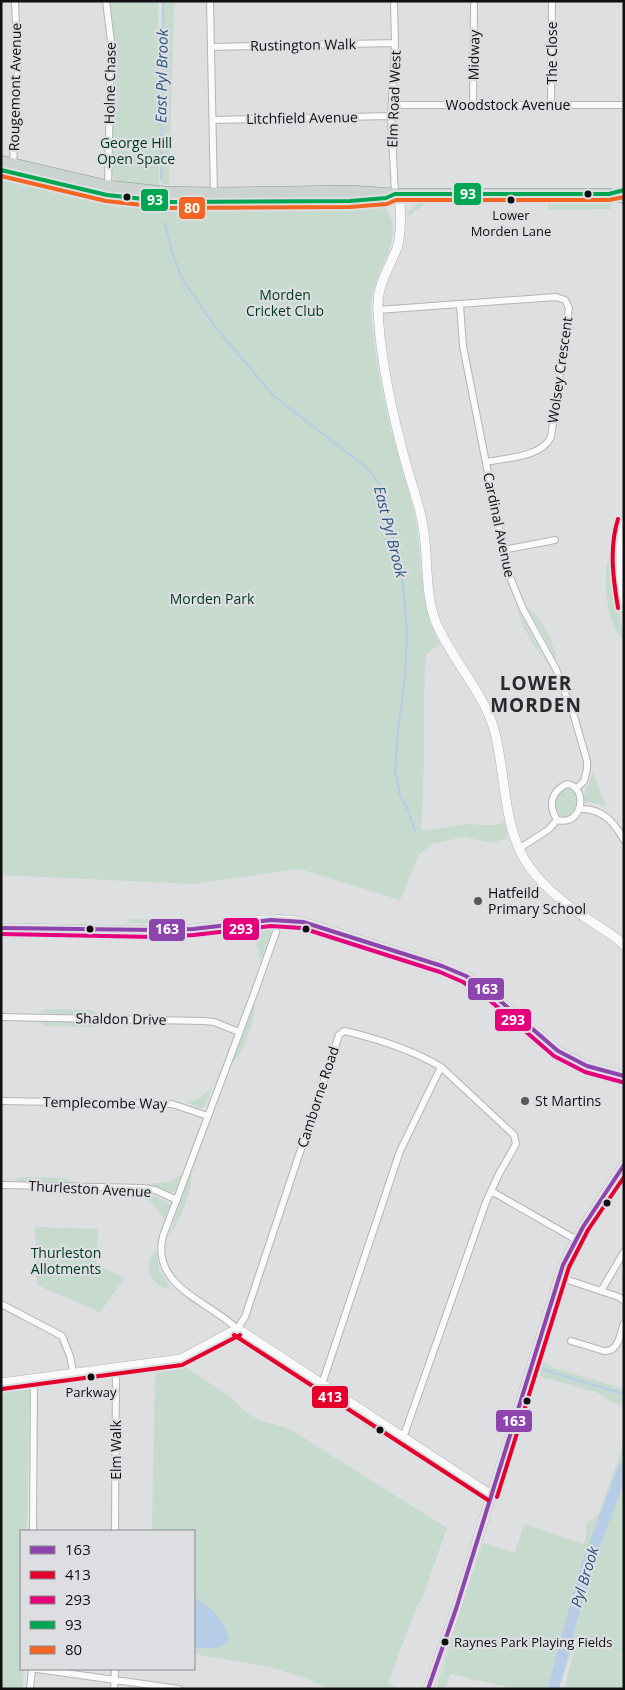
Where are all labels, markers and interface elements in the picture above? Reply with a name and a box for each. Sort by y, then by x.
street label: The Close [542,21,561,85]
street label: Rougemont Avenue [4,22,25,151]
water label: East Pyl Brook [150,28,172,123]
street label: Midway [464,29,483,80]
street label: Rustington Walk [250,34,357,55]
street label: Holne Chase [99,42,120,124]
street label: Elm Road West [382,50,405,148]
street label: Woodstock Avenue [446,95,571,114]
street label: Litchfield Avenue [246,107,358,128]
park label: George Hill Open Space [97,133,175,168]
line badge: 93 [453,182,482,206]
text: 93 [460,184,476,203]
line badge: 93 [140,188,169,212]
unlabelled marker [583,189,593,199]
text: 93 [147,190,163,209]
unlabelled marker [122,192,132,202]
marker: Lower Morden Lane [506,195,516,205]
line badge: 80 [178,196,206,220]
text: 80 [184,198,200,217]
place label: Lower Morden Lane [471,206,551,240]
park label: Morden Cricket Club [246,285,324,320]
street label: Wolsey Crescent [543,315,576,424]
street label: Cardinal Avenue [479,471,520,579]
water label: East Pyl Brook [370,484,412,580]
park label: Morden Park [170,589,255,608]
district label: LOWER MORDEN [490,670,582,718]
place label: Hatfeild Primary School [488,883,586,918]
marker: Hatfeild Primary School [472,895,484,907]
line badge: 293 [222,917,260,941]
line badge: 163 [148,918,186,942]
text: 163 [155,919,179,938]
text: 293 [229,919,253,938]
unlabelled marker [85,924,95,934]
unlabelled marker [301,924,311,934]
line badge: 163 [467,977,505,1001]
text: 163 [474,979,498,998]
street label: Shaldon Drive [75,1008,167,1029]
line badge: 293 [494,1008,532,1032]
text: 293 [501,1010,525,1029]
street label: Camborne Road [292,1044,343,1150]
place label: St Martins [535,1091,602,1110]
street label: Templecombe Way [43,1092,168,1113]
marker: St Martins [519,1095,531,1107]
street label: Thurleston Avenue [28,1176,152,1201]
unlabelled marker [602,1198,612,1208]
park label: Thurleston Allotments [31,1243,102,1278]
marker: Parkway [86,1372,96,1382]
place label: Parkway [66,1383,117,1401]
line badge: 413 [311,1385,349,1409]
text: 413 [318,1387,342,1406]
unlabelled marker [522,1396,532,1406]
line badge: 163 [495,1409,533,1433]
text: 163 [502,1411,526,1430]
street label: Elm Walk [106,1420,125,1480]
unlabelled marker [375,1425,385,1435]
legend [20,1530,195,1670]
text: 163 [65,1539,91,1559]
water label: Pyl Brook [565,1543,603,1609]
text: 413 [65,1564,91,1584]
text: 293 [65,1589,91,1609]
text: 93 [65,1614,82,1634]
place label: Raynes Park Playing Fields [454,1633,612,1651]
marker: Raynes Park Playing Fields [440,1637,450,1647]
text: 80 [65,1639,82,1659]

